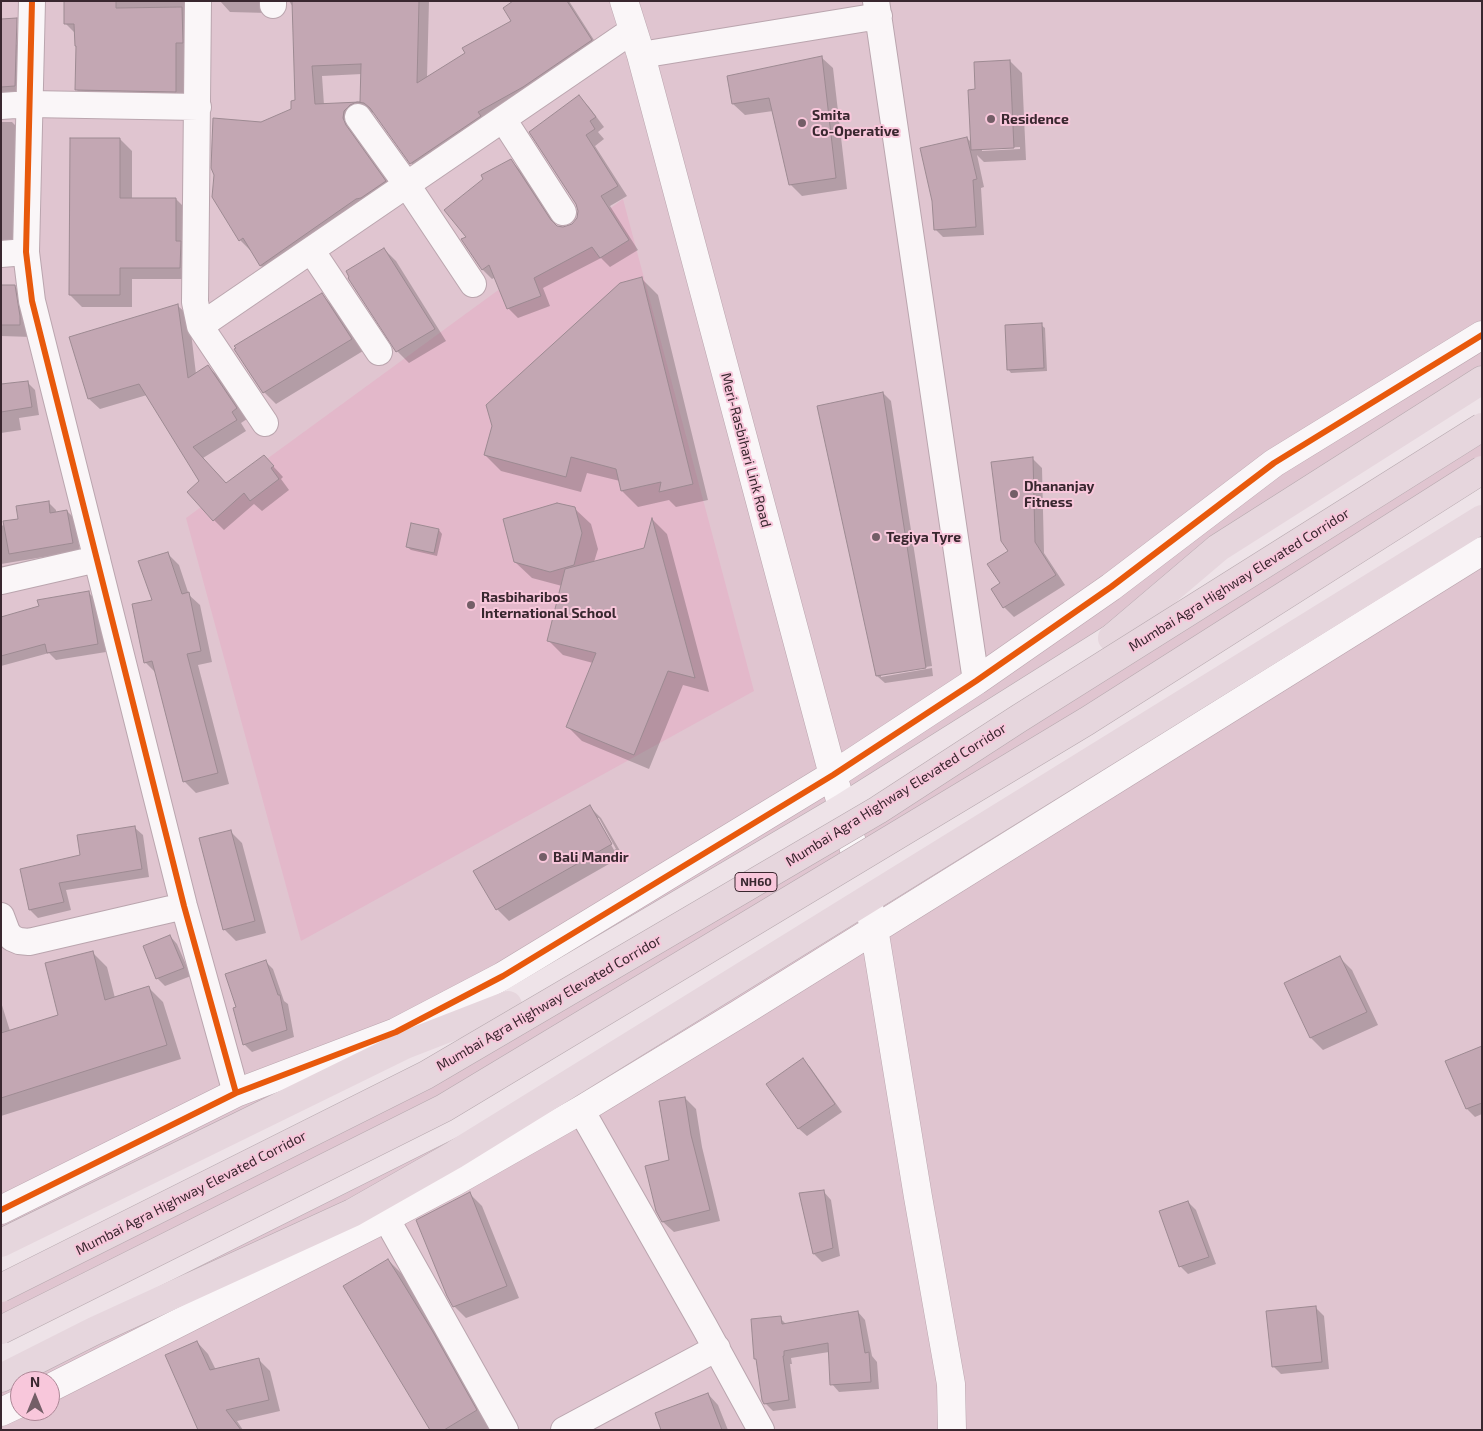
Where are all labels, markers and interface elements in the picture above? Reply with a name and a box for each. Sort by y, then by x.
place label: Smita Co-Operative [812,107,899,140]
place label: Residence [1001,111,1069,127]
marker: Residence [985,113,997,125]
marker: Smita Co-Operative [796,117,808,129]
street label: Meri-Rasbihari Link Road [717,371,775,529]
place label: Dhananjay Fitness [1024,478,1094,511]
marker: Dhananjay Fitness [1008,488,1020,500]
street label: Mumbai Agra Highway Elevated Corridor [1126,505,1352,655]
place label: Tegiya Tyre [886,529,961,545]
marker: Tegiya Tyre [870,531,882,543]
place label: Rasbiharibos International School [481,589,616,622]
marker: Rasbiharibos International School [465,599,477,611]
street label: Mumbai Agra Highway Elevated Corridor [783,720,1009,870]
place label: Bali Mandir [553,849,629,865]
marker: Bali Mandir [537,851,549,863]
road number: NH60 [735,872,777,892]
street label: Mumbai Agra Highway Elevated Corridor [434,931,664,1075]
street label: Mumbai Agra Highway Elevated Corridor [73,1127,309,1259]
north arrow [10,1371,60,1421]
text: N [30,1373,40,1390]

